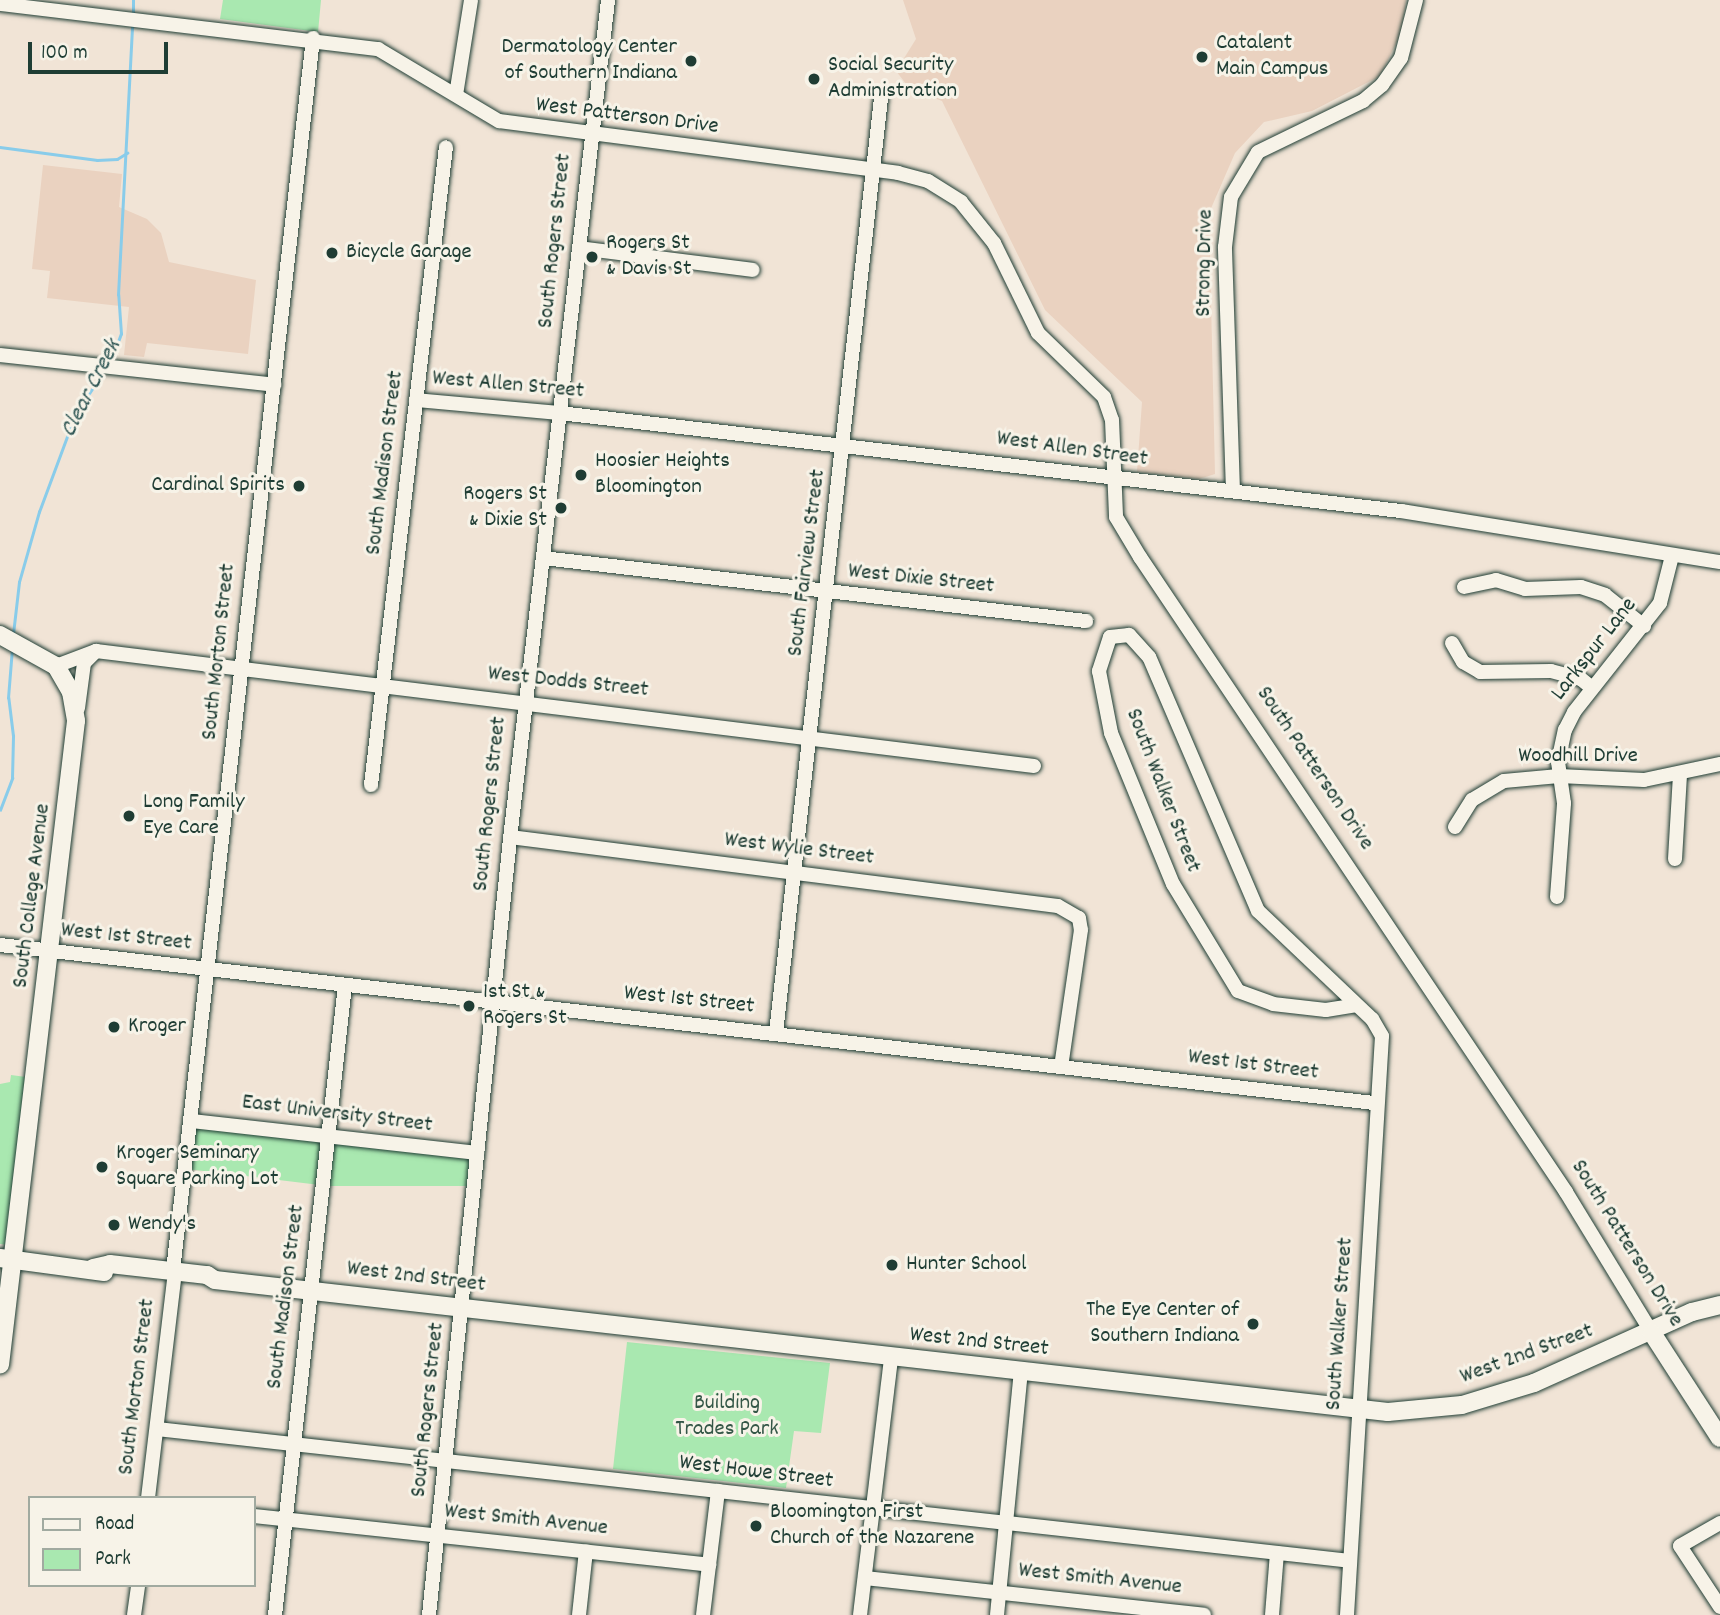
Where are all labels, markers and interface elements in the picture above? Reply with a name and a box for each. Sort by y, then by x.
scale bar [32,28,172,72]
place label: Catalent Main Campus [1216,30,1329,84]
place label: Dermatology Center of Southern Indiana [502,34,677,88]
text: 100 m [41,39,88,69]
marker: Catalent Main Campus [1194,49,1210,65]
place label: Social Security Administration [828,52,957,106]
marker: Dermatology Center of Southern Indiana [683,53,699,69]
marker: Social Security Administration [806,71,822,87]
street label: West Patterson Drive [534,92,720,142]
street label: South Rogers Street [533,152,579,330]
street label: Strong Drive [1191,209,1221,317]
place label: Rogers St & Davis St [606,230,691,284]
place label: Bicycle Garage [346,239,472,267]
marker: Bicycle Garage [324,245,340,261]
marker: Rogers St & Davis St [584,249,600,265]
water label: Clear Creek [55,335,129,443]
street label: West Allen Street [431,366,585,406]
street label: South Madison Street [361,369,411,557]
street label: West Allen Street [995,426,1149,474]
place label: Hoosier Heights Bloomington [595,448,730,502]
marker: Hoosier Heights Bloomington [573,467,589,483]
street label: South Fairview Street [783,468,833,658]
place label: Cardinal Spirits [151,472,285,500]
marker: Cardinal Spirits [291,478,307,494]
place label: Rogers St & Dixie St [463,481,547,535]
marker: Rogers St & Dixie St [553,500,569,516]
street label: West Dixie Street [847,559,995,601]
street label: South Morton Street [197,562,243,742]
street label: Larkspur Lane [1546,593,1644,707]
street label: West Dodds Street [486,661,650,705]
street label: South Patterson Drive [1249,682,1379,856]
street label: South Walker Street [1118,705,1206,877]
street label: South Rogers Street [468,715,514,893]
street label: Woodhill Drive [1518,743,1638,771]
place label: Long Family Eye Care [143,789,244,843]
street label: South College Avenue [8,802,58,990]
marker: Long Family Eye Care [121,808,137,824]
street label: West Wylie Street [723,827,875,873]
street label: West 1st Street [59,917,193,959]
place label: 1st St & Rogers St [483,979,567,1033]
street label: West 1st Street [622,980,756,1022]
marker: 1st St & Rogers St [461,998,477,1014]
place label: Kroger [128,1013,186,1041]
marker: Kroger [106,1019,122,1035]
street label: West 1st Street [1186,1044,1320,1088]
street label: East University Street [240,1090,434,1140]
place label: Kroger Seminary Square Parking Lot [116,1140,278,1194]
street label: South Patterson Drive [1564,1155,1688,1333]
marker: Kroger Seminary Square Parking Lot [94,1159,110,1175]
street label: South Madison Street [262,1203,312,1391]
place label: Wendy's [128,1211,196,1239]
marker: Wendy's [106,1217,122,1233]
street label: South Walker Street [1321,1237,1361,1411]
place label: Hunter School [906,1251,1027,1279]
street label: West 2nd Street [345,1256,487,1300]
marker: Hunter School [884,1257,900,1273]
street label: South Morton Street [113,1297,163,1477]
place label: The Eye Center of Southern Indiana [1086,1297,1239,1351]
marker: The Eye Center of Southern Indiana [1245,1316,1261,1332]
street label: West 2nd Street [1457,1318,1597,1392]
street label: South Rogers Street [406,1321,452,1499]
street label: West 2nd Street [908,1322,1050,1364]
park label: Building Trades Park [675,1390,779,1444]
street label: West Howe Street [677,1450,835,1496]
legend [28,1496,256,1587]
street label: West Smith Avenue [443,1499,609,1543]
place label: Bloomington First Church of the Nazarene [770,1499,974,1553]
text: Road [95,1510,134,1540]
marker: Bloomington First Church of the Nazarene [748,1518,764,1534]
text: Park [95,1545,131,1575]
street label: West Smith Avenue [1017,1558,1183,1602]

